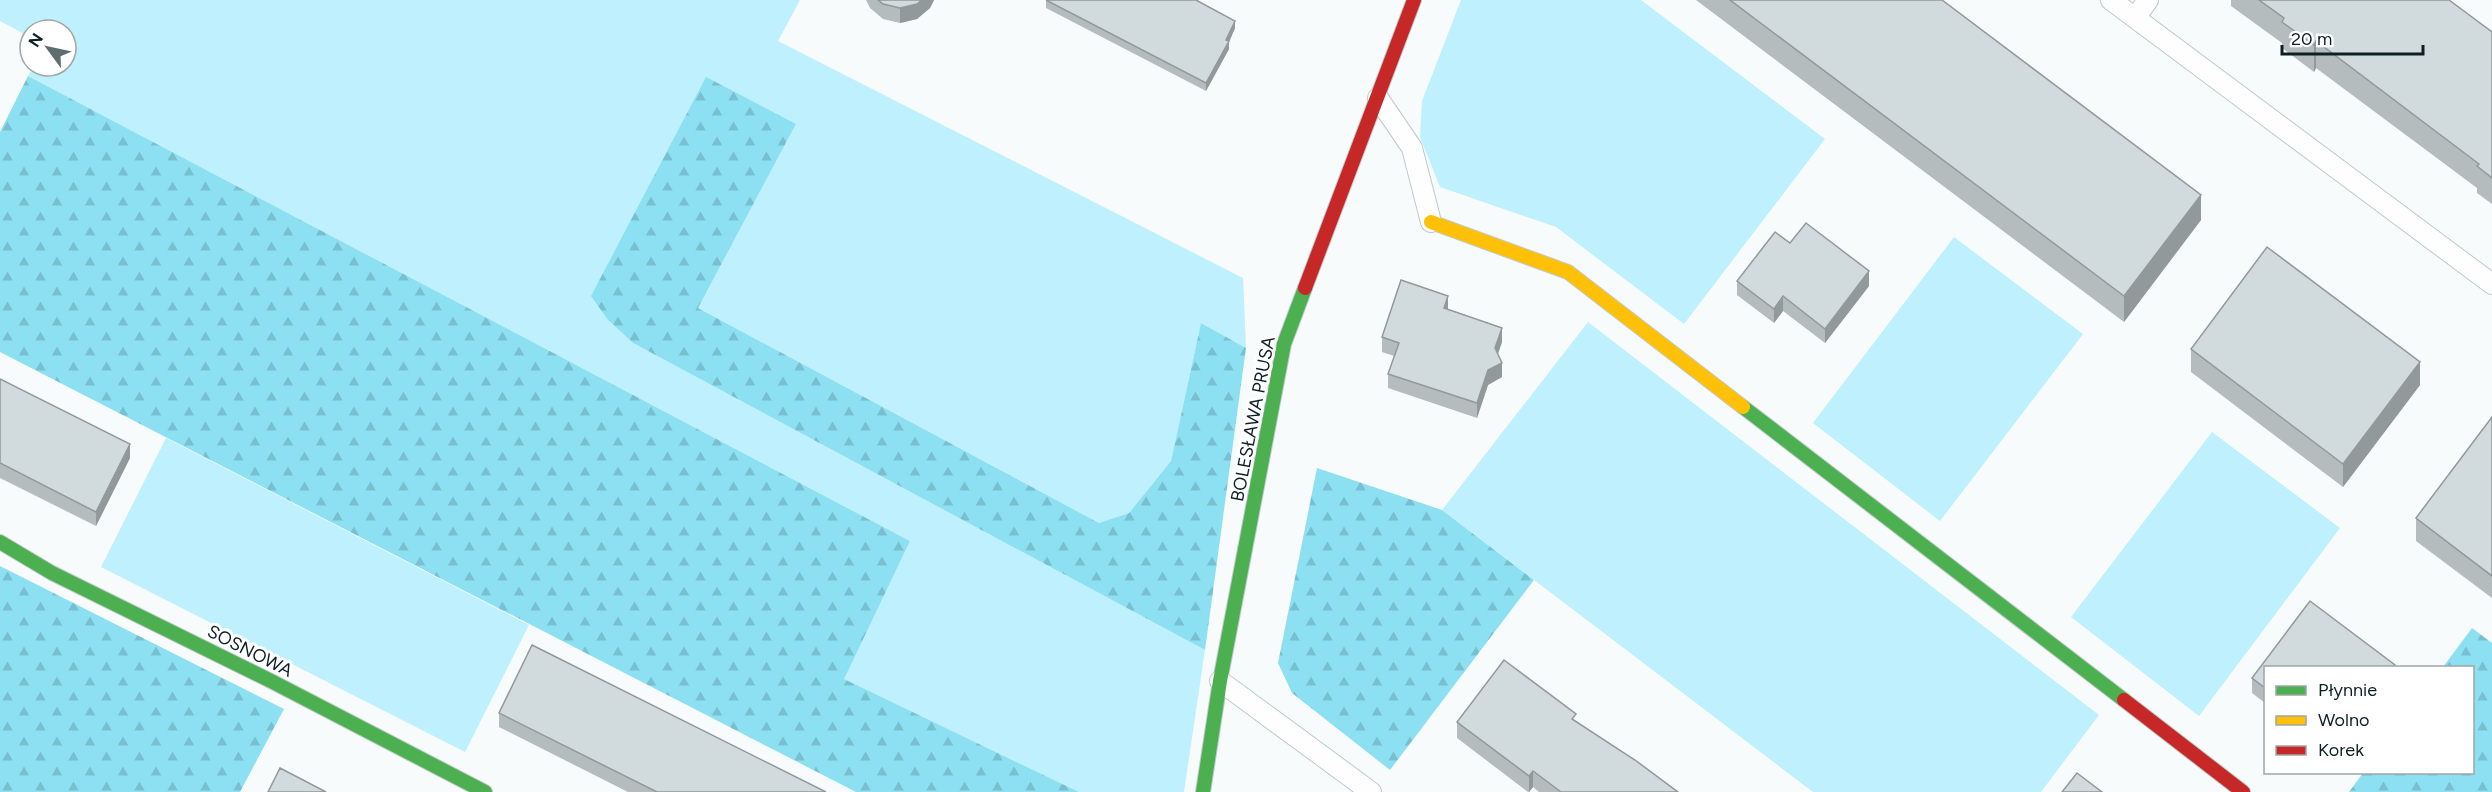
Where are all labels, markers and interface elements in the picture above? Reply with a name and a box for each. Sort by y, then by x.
north arrow [18,18,78,78]
scale bar [2282,18,2423,56]
text: 20 m [2291,28,2332,50]
text: N [25,30,47,50]
street label: BOLESŁAWA PRUSA [1226,334,1280,504]
street label: SOSNOWA [204,620,296,682]
legend [2264,666,2474,774]
text: Płynnie [2318,679,2377,701]
text: Wolno [2318,709,2369,731]
text: Korek [2318,739,2364,761]

